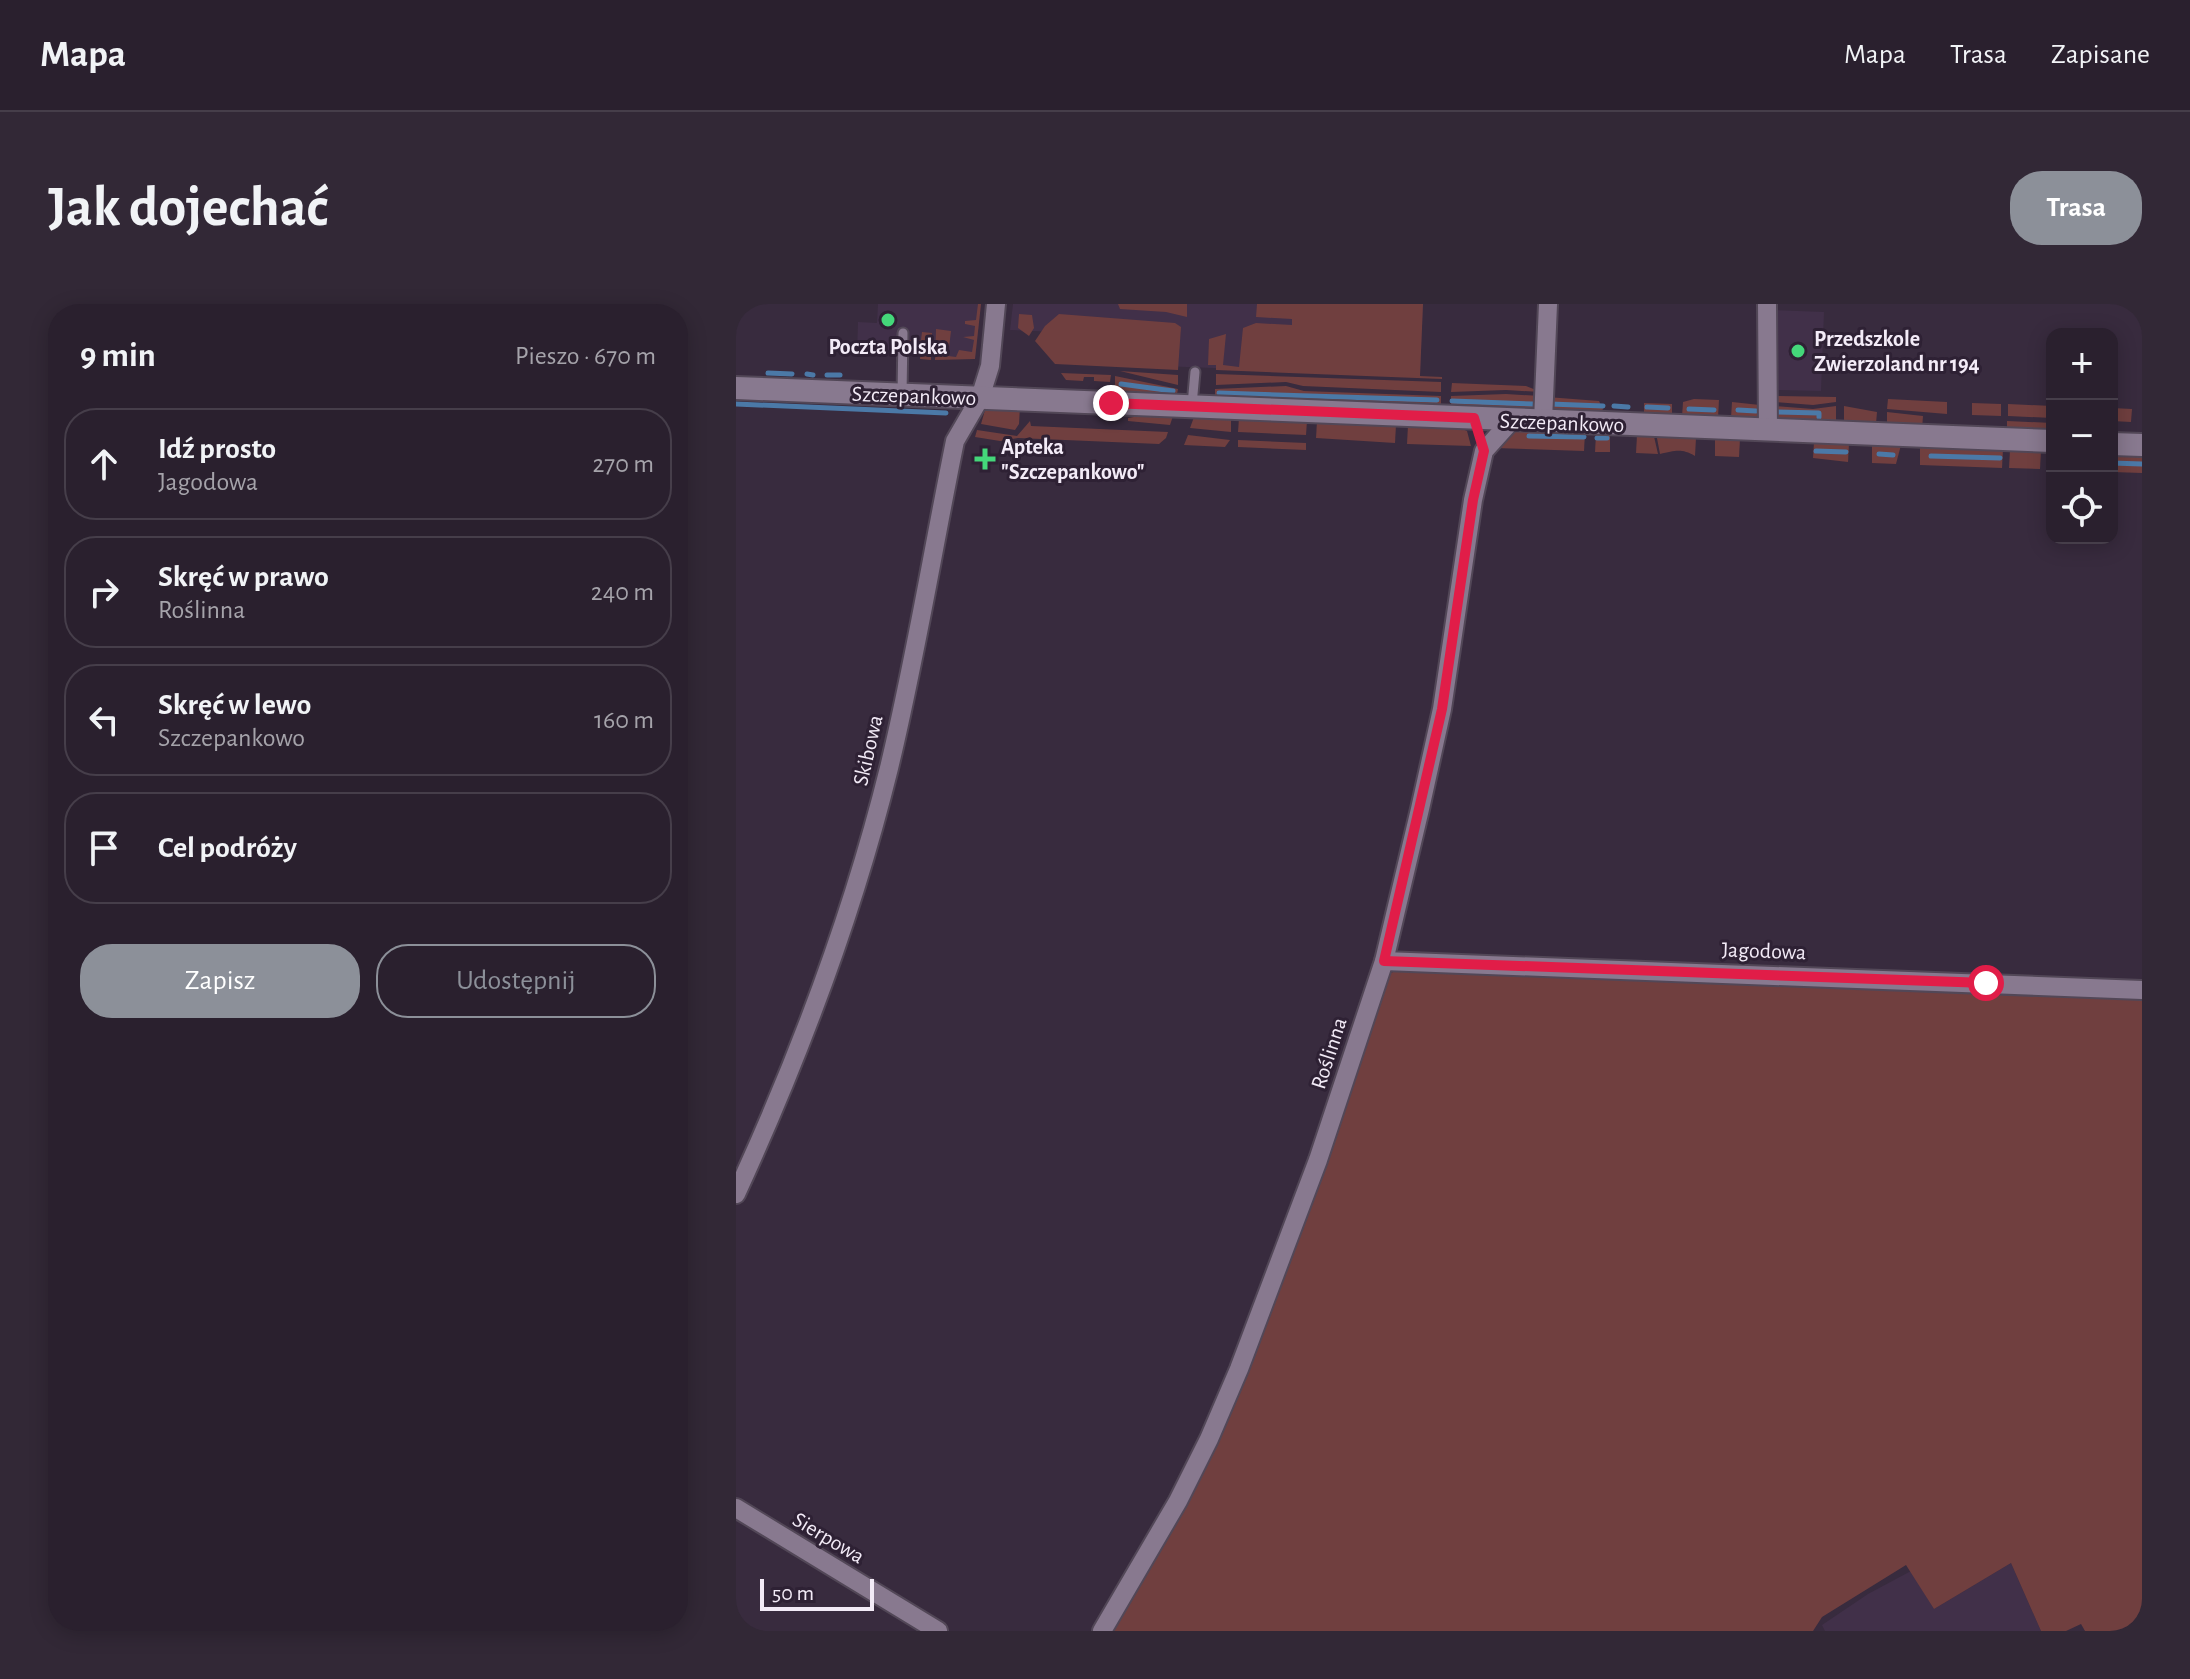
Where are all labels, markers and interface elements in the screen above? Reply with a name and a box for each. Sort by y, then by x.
text: Mapa [40,36,126,74]
text: Mapa [1844,41,1906,69]
text: Trasa [1950,41,2007,69]
text: Zapisane [2051,41,2150,69]
button: Trasa [2010,171,2142,245]
text: Jak dojechać [48,180,328,236]
marker: Poczta Polska [879,311,897,329]
place label: Przedszkole Zwierzoland nr 194 [1814,328,1980,375]
map controls [2046,328,2118,544]
button: + [2046,328,2118,400]
place label: Poczta Polska [828,336,948,358]
text: 9 min [80,339,156,373]
marker: Przedszkole Zwierzoland nr 194 [1789,342,1807,360]
text: Pieszo · 670 m [515,343,656,369]
street label: Szczepankowo [851,383,977,409]
route end [1093,385,1129,421]
button: − [2046,400,2118,472]
street label: Szczepankowo [1499,410,1625,436]
text: Idź prosto [158,434,276,464]
place label: Apteka "Szczepankowo" [1001,436,1145,483]
icon: ahead [82,442,126,486]
marker: Apteka "Szczepankowo" [976,450,994,468]
text: 270 m [593,451,654,477]
text: Jagodowa [158,469,258,495]
button: locate [2046,472,2118,544]
text: Skręć w prawo [158,562,329,592]
icon: right [82,570,126,614]
text: 240 m [591,579,654,605]
text: Roślinna [158,597,245,623]
text: Skręć w lewo [158,690,311,720]
icon: left [82,698,126,742]
text: 160 m [594,707,654,733]
street label: Skibowa [849,713,887,788]
text: Szczepankowo [158,725,305,751]
icon: arrive [82,826,126,870]
text: Cel podróży [158,833,297,863]
street label: Jagodowa [1721,939,1807,963]
button: Zapisz [80,944,360,1018]
button: Udostępnij [376,944,656,1018]
route start [1968,965,2004,1001]
street label: Roślinna [1307,1015,1351,1092]
street label: Sierpowa [789,1508,868,1568]
scale bar [760,1575,874,1611]
text: 50 m [772,1582,814,1604]

